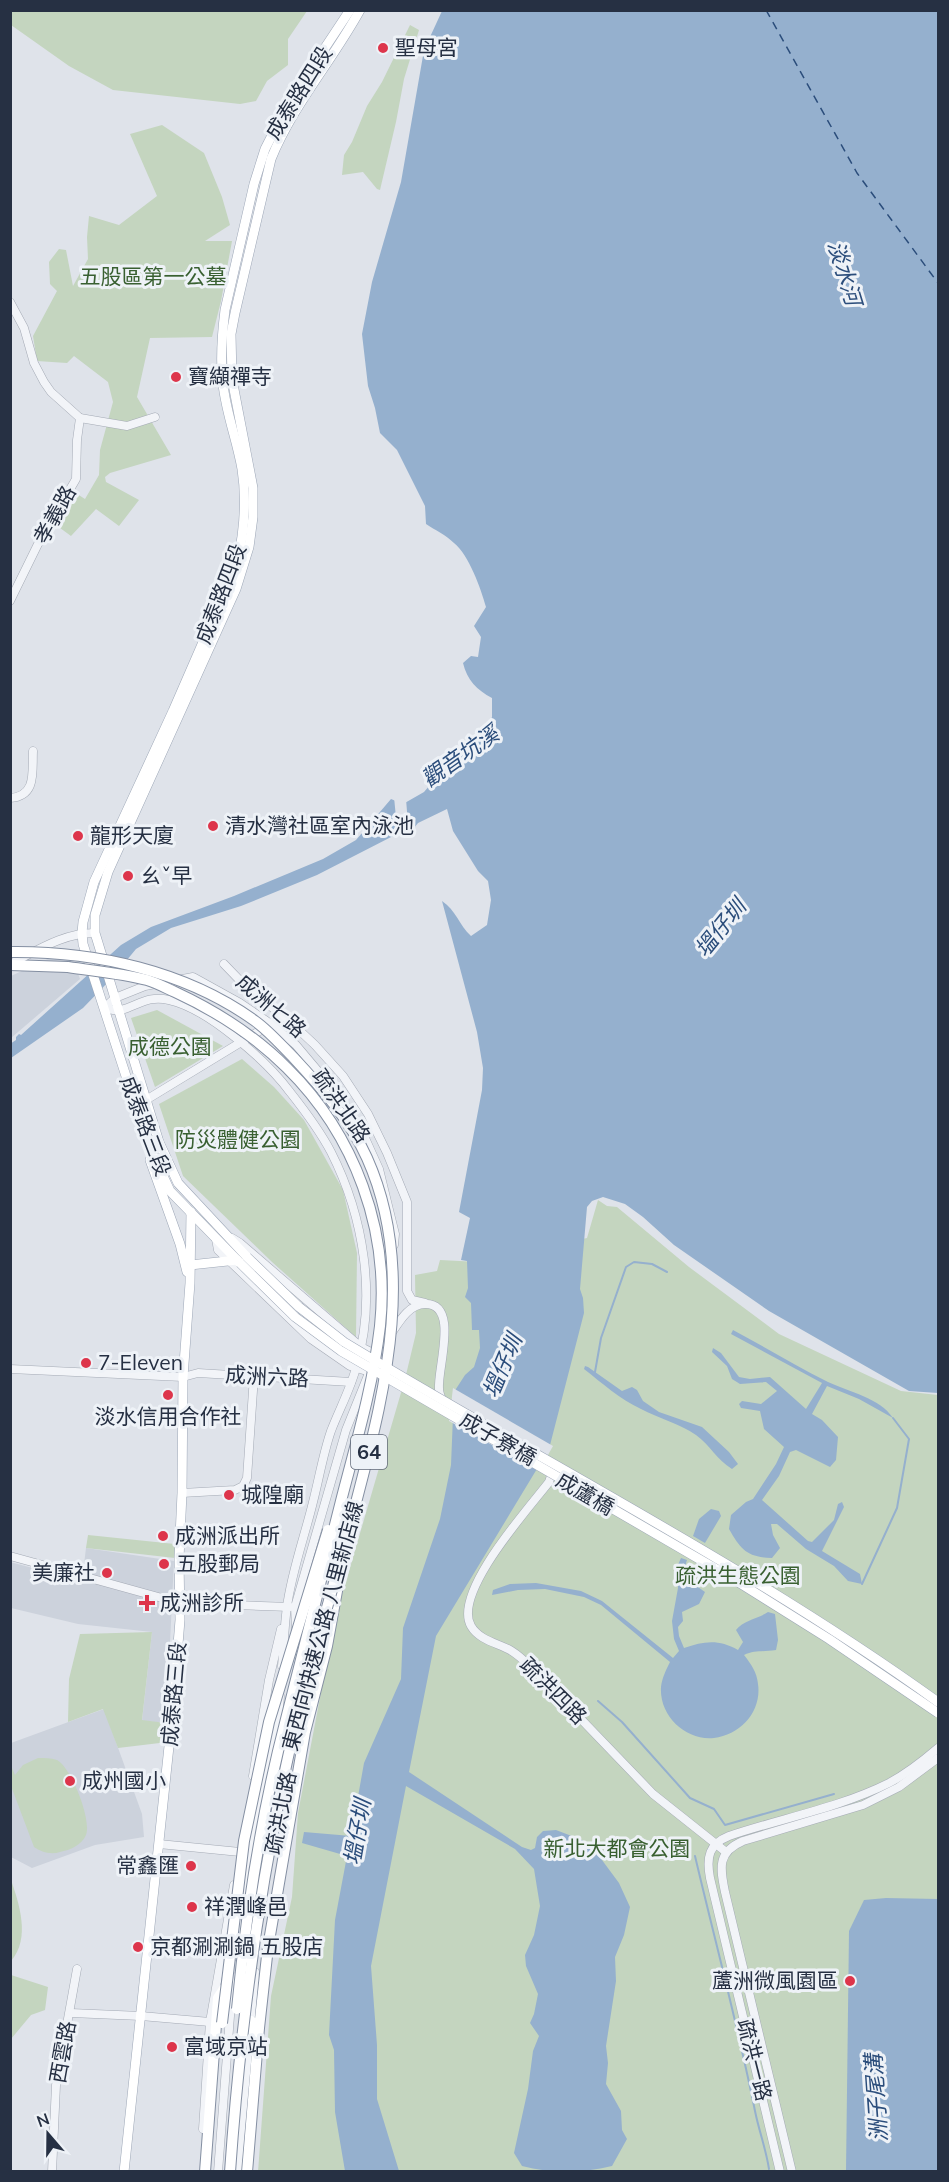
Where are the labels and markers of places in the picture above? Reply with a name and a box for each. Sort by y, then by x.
place label: 聖母宮 [395,34,458,60]
marker: 聖母宮 [376,41,390,55]
place label: 寶纈禪寺 [188,363,272,389]
marker: 寶纈禪寺 [169,370,183,384]
place label: 清水灣社區室內泳池 [225,812,414,838]
marker: 清水灣社區室內泳池 [206,819,220,833]
place label: 龍形天廈 [90,822,174,848]
marker: 龍形天廈 [71,829,85,843]
place label: ㄠˇ早 [140,862,193,888]
marker: ㄠˇ早 [121,869,135,883]
place label: 7-Eleven [98,1349,183,1375]
marker: 7-Eleven [79,1356,93,1370]
marker: 淡水信用合作社 [161,1388,175,1402]
place label: 淡水信用合作社 [95,1403,242,1429]
place label: 城隍廟 [241,1481,304,1507]
marker: 城隍廟 [222,1488,236,1502]
place label: 成洲派出所 [175,1522,280,1548]
marker: 成洲派出所 [156,1529,170,1543]
place label: 五股郵局 [176,1550,260,1576]
marker: 五股郵局 [157,1557,171,1571]
place label: 美廉社 [32,1559,95,1585]
marker: 美廉社 [100,1566,114,1580]
place label: 成洲診所 [160,1589,244,1615]
marker: 成洲診所 [138,1594,156,1612]
place label: 成州國小 [82,1767,166,1793]
marker: 成州國小 [63,1774,77,1788]
place label: 常鑫匯 [116,1852,179,1878]
marker: 常鑫匯 [184,1859,198,1873]
place label: 祥潤峰邑 [204,1893,288,1919]
marker: 祥潤峰邑 [185,1900,199,1914]
place label: 京都涮涮鍋 五股店 [150,1933,323,1959]
marker: 京都涮涮鍋 五股店 [131,1940,145,1954]
place label: 蘆洲微風園區 [712,1967,838,1993]
marker: 蘆洲微風園區 [843,1974,857,1988]
place label: 富域京站 [184,2033,268,2059]
marker: 富域京站 [165,2040,179,2054]

